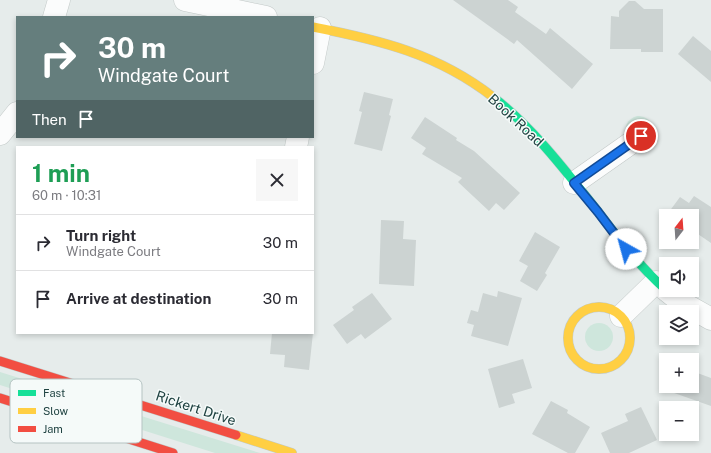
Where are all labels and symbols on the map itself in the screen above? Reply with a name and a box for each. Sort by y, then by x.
street label: Book Road [485,90,547,150]
pin [624,119,658,153]
north arrow [659,209,699,249]
position arrow [605,228,647,270]
legend [10,379,142,443]
text: Fast [43,387,65,399]
street label: Rickert Drive [154,387,238,429]
text: Slow [43,405,69,417]
text: Jam [43,423,63,435]

